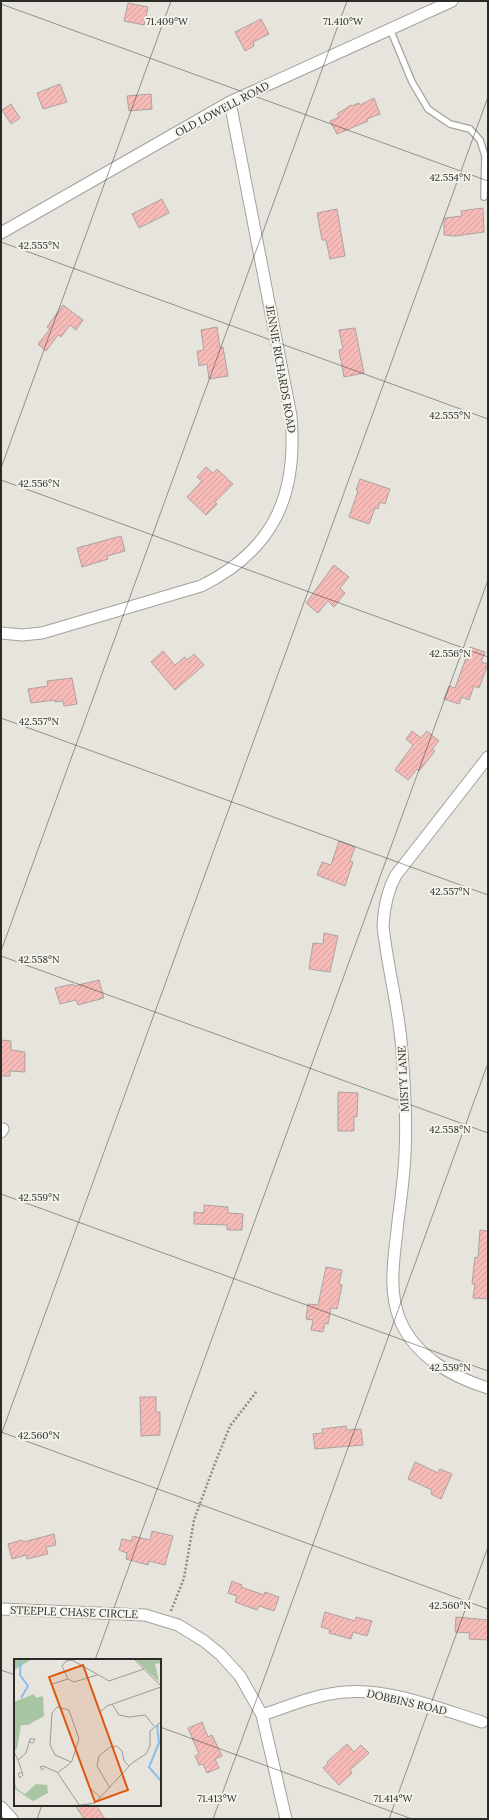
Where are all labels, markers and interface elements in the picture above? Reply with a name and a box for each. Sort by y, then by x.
text: 71.409°W [146,15,189,28]
text: 71.410°W [323,15,364,28]
street label: OLD LOWELL ROAD [172,78,272,140]
text: 42.554°N [429,171,471,184]
text: 42.555°N [18,239,60,252]
street label: JENNIE RICHARDS ROAD [263,303,299,434]
text: 42.555°N [429,409,471,422]
text: 42.556°N [18,477,60,490]
text: 42.556°N [429,647,471,660]
text: 42.557°N [19,715,60,728]
text: 42.557°N [430,885,471,898]
text: 42.558°N [18,953,60,966]
street label: MISTY LANE [394,1046,412,1112]
text: 42.558°N [429,1123,471,1136]
text: 42.559°N [18,1191,60,1204]
text: 42.559°N [429,1361,471,1374]
text: 42.560°N [18,1429,61,1442]
text: 42.560°N [429,1599,472,1612]
street label: STEEPLE CHASE CIRCLE [10,1603,138,1621]
inset map [14,1659,161,1806]
street label: DOBBINS ROAD [365,1686,449,1718]
text: 71.413°W [197,1792,238,1805]
text: 71.414°W [373,1792,414,1805]

